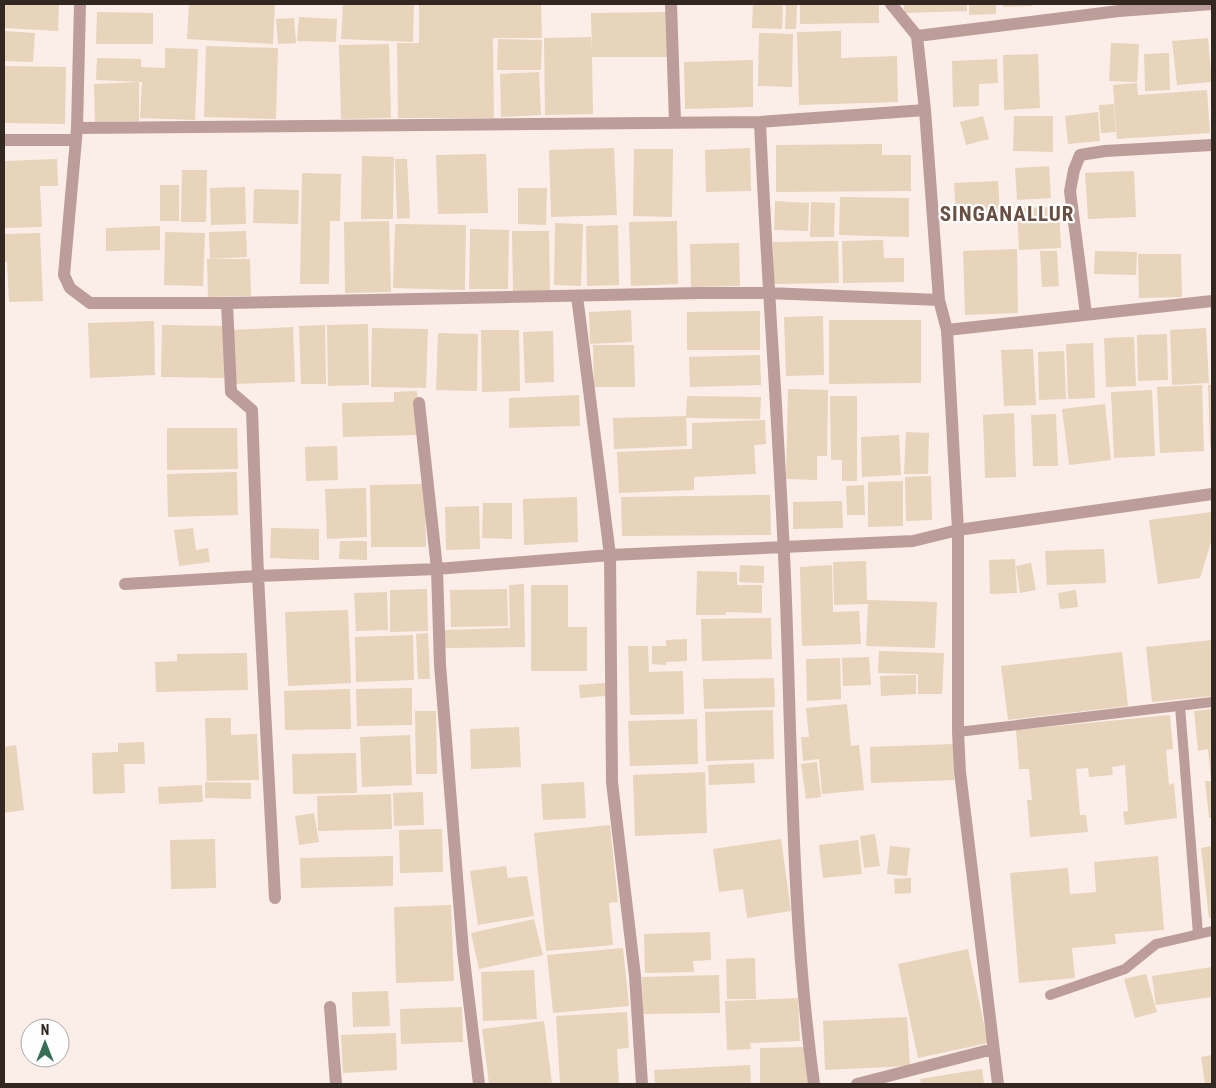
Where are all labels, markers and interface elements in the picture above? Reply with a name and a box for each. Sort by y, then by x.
district label: SINGANALLUR [940,202,1074,226]
north arrow [20,1018,70,1068]
text: N [41,1022,49,1038]

